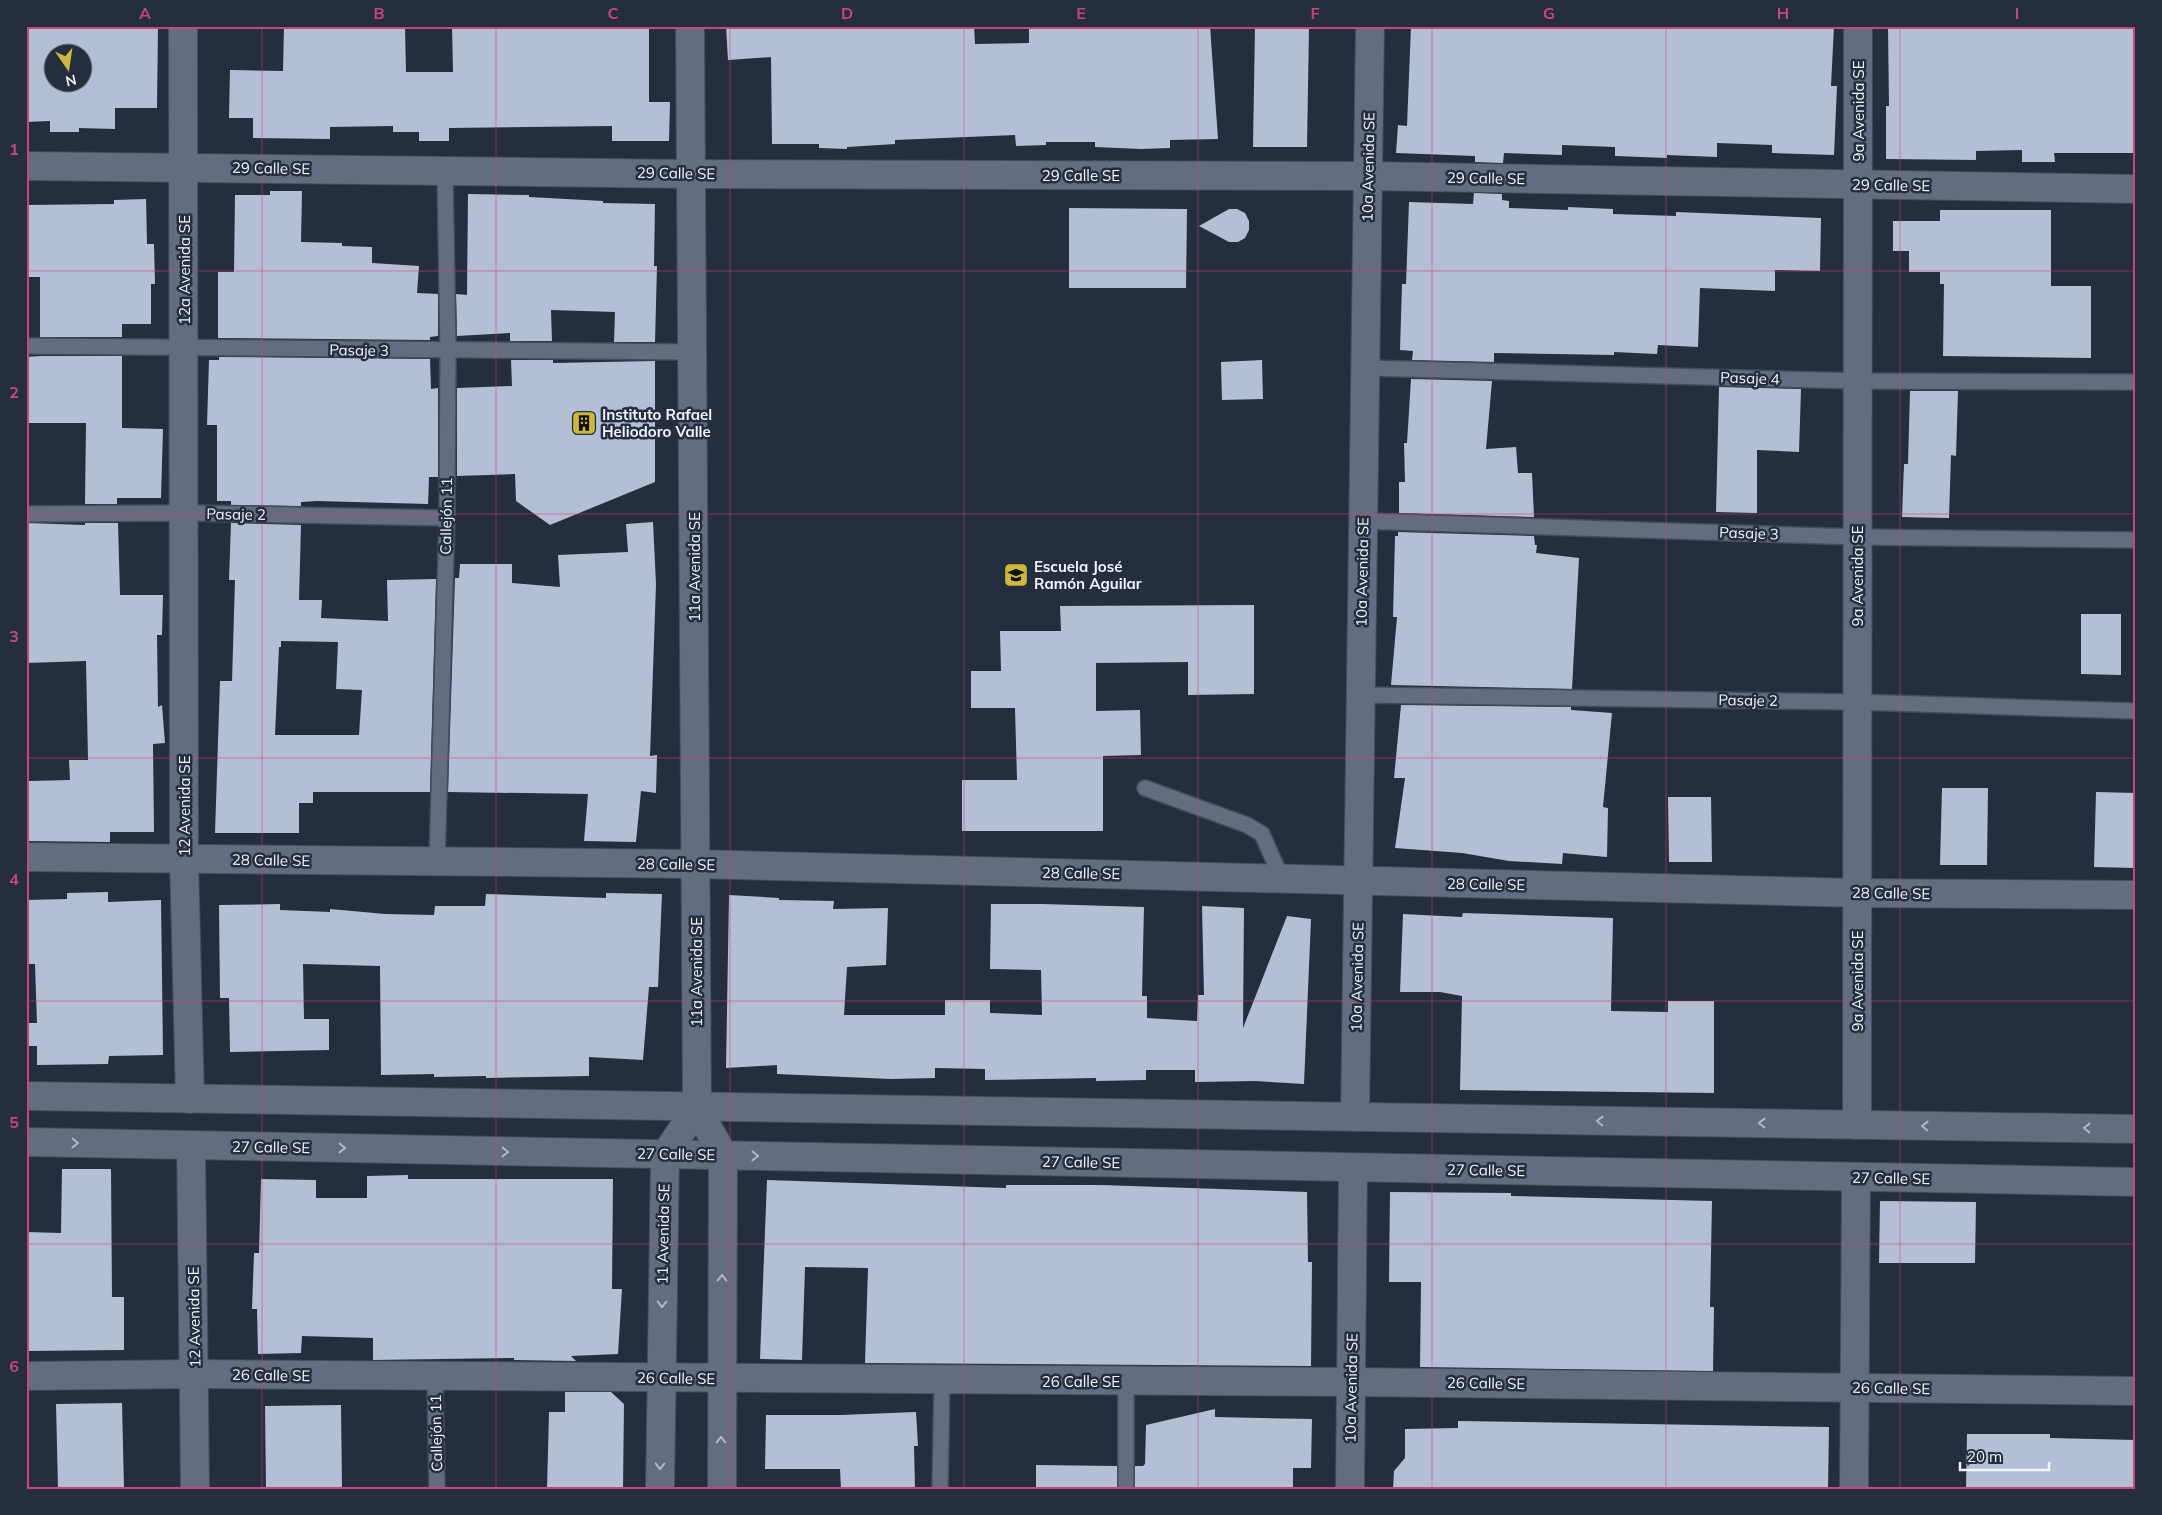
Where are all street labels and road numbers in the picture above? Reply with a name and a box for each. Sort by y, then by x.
street label: 9a Avenida SE [1849,60,1868,162]
street label: 10a Avenida SE [1358,112,1378,222]
street label: 29 Calle SE [232,158,310,178]
street label: 29 Calle SE [637,163,715,183]
street label: 29 Calle SE [1042,166,1120,185]
street label: 29 Calle SE [1447,168,1525,188]
street label: 29 Calle SE [1852,175,1930,195]
street label: 12a Avenida SE [175,215,194,325]
street label: Pasaje 3 [329,340,389,360]
street label: Pasaje 4 [1720,367,1780,389]
street label: Callejón 11 [436,477,456,555]
street label: Pasaje 2 [206,504,266,524]
street label: 11a Avenida SE [685,512,704,622]
street label: 10a Avenida SE [1352,517,1372,627]
street label: Pasaje 3 [1719,522,1779,544]
street label: 9a Avenida SE [1848,525,1867,627]
street label: Pasaje 2 [1718,690,1778,710]
street label: 12 Avenida SE [175,755,194,857]
street label: 28 Calle SE [232,850,310,870]
street label: 28 Calle SE [637,854,715,874]
street label: 28 Calle SE [1042,863,1120,883]
street label: 28 Calle SE [1447,874,1525,894]
street label: 28 Calle SE [1852,883,1930,903]
street label: 11a Avenida SE [687,917,706,1027]
street label: 10a Avenida SE [1347,922,1367,1032]
street label: 9a Avenida SE [1848,930,1867,1032]
street label: 27 Calle SE [232,1137,310,1157]
street label: 27 Calle SE [637,1144,715,1164]
street label: 27 Calle SE [1042,1152,1120,1172]
street label: 27 Calle SE [1447,1160,1525,1180]
street label: 27 Calle SE [1852,1168,1930,1188]
street label: 11 Avenida SE [653,1183,673,1285]
street label: 12 Avenida SE [184,1266,204,1368]
street label: 10a Avenida SE [1341,1333,1361,1443]
street label: 26 Calle SE [232,1365,310,1385]
street label: 26 Calle SE [637,1368,715,1388]
street label: 26 Calle SE [1042,1372,1120,1391]
street label: 26 Calle SE [1447,1373,1525,1393]
street label: 26 Calle SE [1852,1378,1930,1398]
street label: Callejón 11 [426,1394,446,1472]

